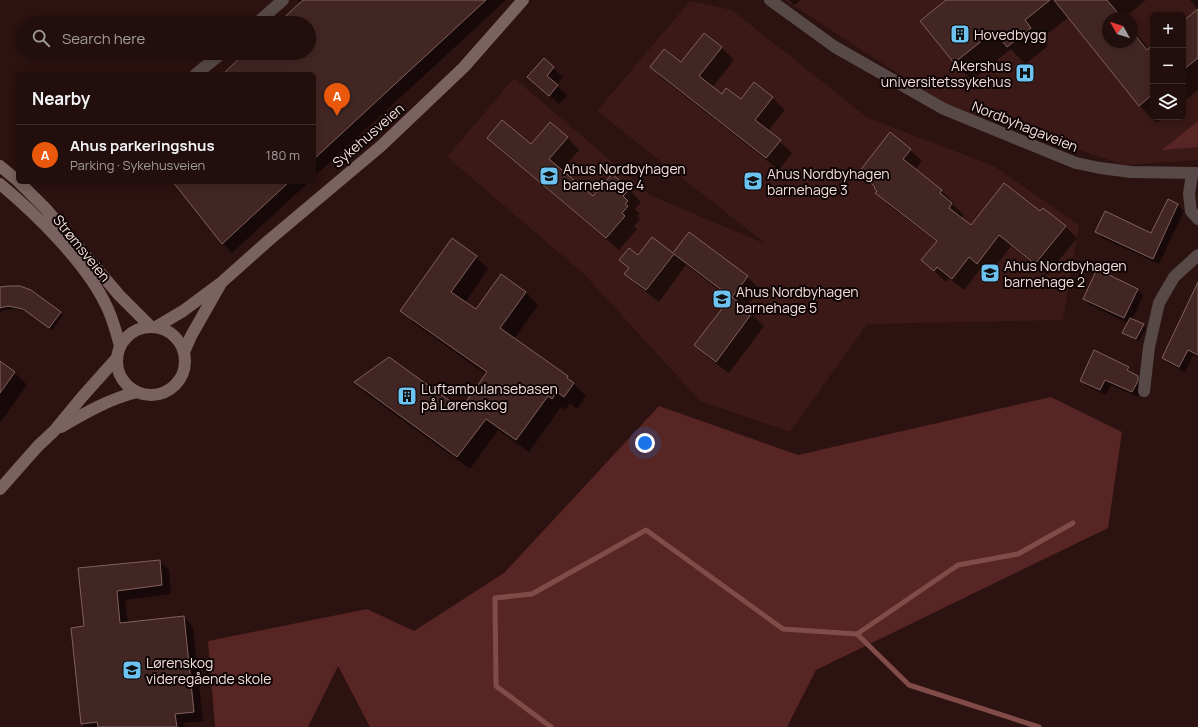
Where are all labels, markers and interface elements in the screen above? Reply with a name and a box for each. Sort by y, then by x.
north arrow [1102,12,1138,48]
map controls [1150,12,1186,120]
button: + [1150,12,1186,48]
search box [16,16,316,60]
building icon: Hovedbygg [949,23,971,45]
place label: Hovedbygg [974,25,1047,44]
icon: search [30,27,52,49]
text: Search here [62,28,145,49]
button: − [1150,48,1186,84]
place label: Akershus universitetssykehus [881,56,1011,91]
hospital icon: Akershus universitetssykehus [1014,62,1036,84]
pin: A [324,83,350,116]
button: layers [1150,84,1186,120]
text: Nearby [32,87,90,110]
street label: Nordbyhagaveien [969,96,1081,156]
street label: Sykehusveien [328,99,408,171]
text: Ahus parkeringshus [70,135,215,156]
text: A [41,146,49,164]
text: 180 m [266,146,300,164]
text: Parking · Sykehusveien [70,156,205,174]
place label: Ahus Nordbyhagen barnehage 4 [563,159,686,194]
place label: Ahus Nordbyhagen barnehage 3 [767,164,890,199]
school or university icon: Ahus Nordbyhagen barnehage 4 [538,165,560,187]
school or university icon: Ahus Nordbyhagen barnehage 3 [742,170,764,192]
street label: Strømsveien [49,211,115,285]
place label: Ahus Nordbyhagen barnehage 2 [1004,256,1127,291]
school or university icon: Ahus Nordbyhagen barnehage 2 [979,262,1001,284]
place label: Ahus Nordbyhagen barnehage 5 [736,282,859,317]
school or university icon: Ahus Nordbyhagen barnehage 5 [711,288,733,310]
place label: Luftambulansebasen på Lørenskog [421,379,558,414]
building icon: Luftambulansebasen på Lørenskog [396,385,418,407]
your location [635,433,655,453]
place label: Lørenskog videregående skole [146,653,271,688]
school or university icon: Lørenskog videregående skole [121,659,143,681]

